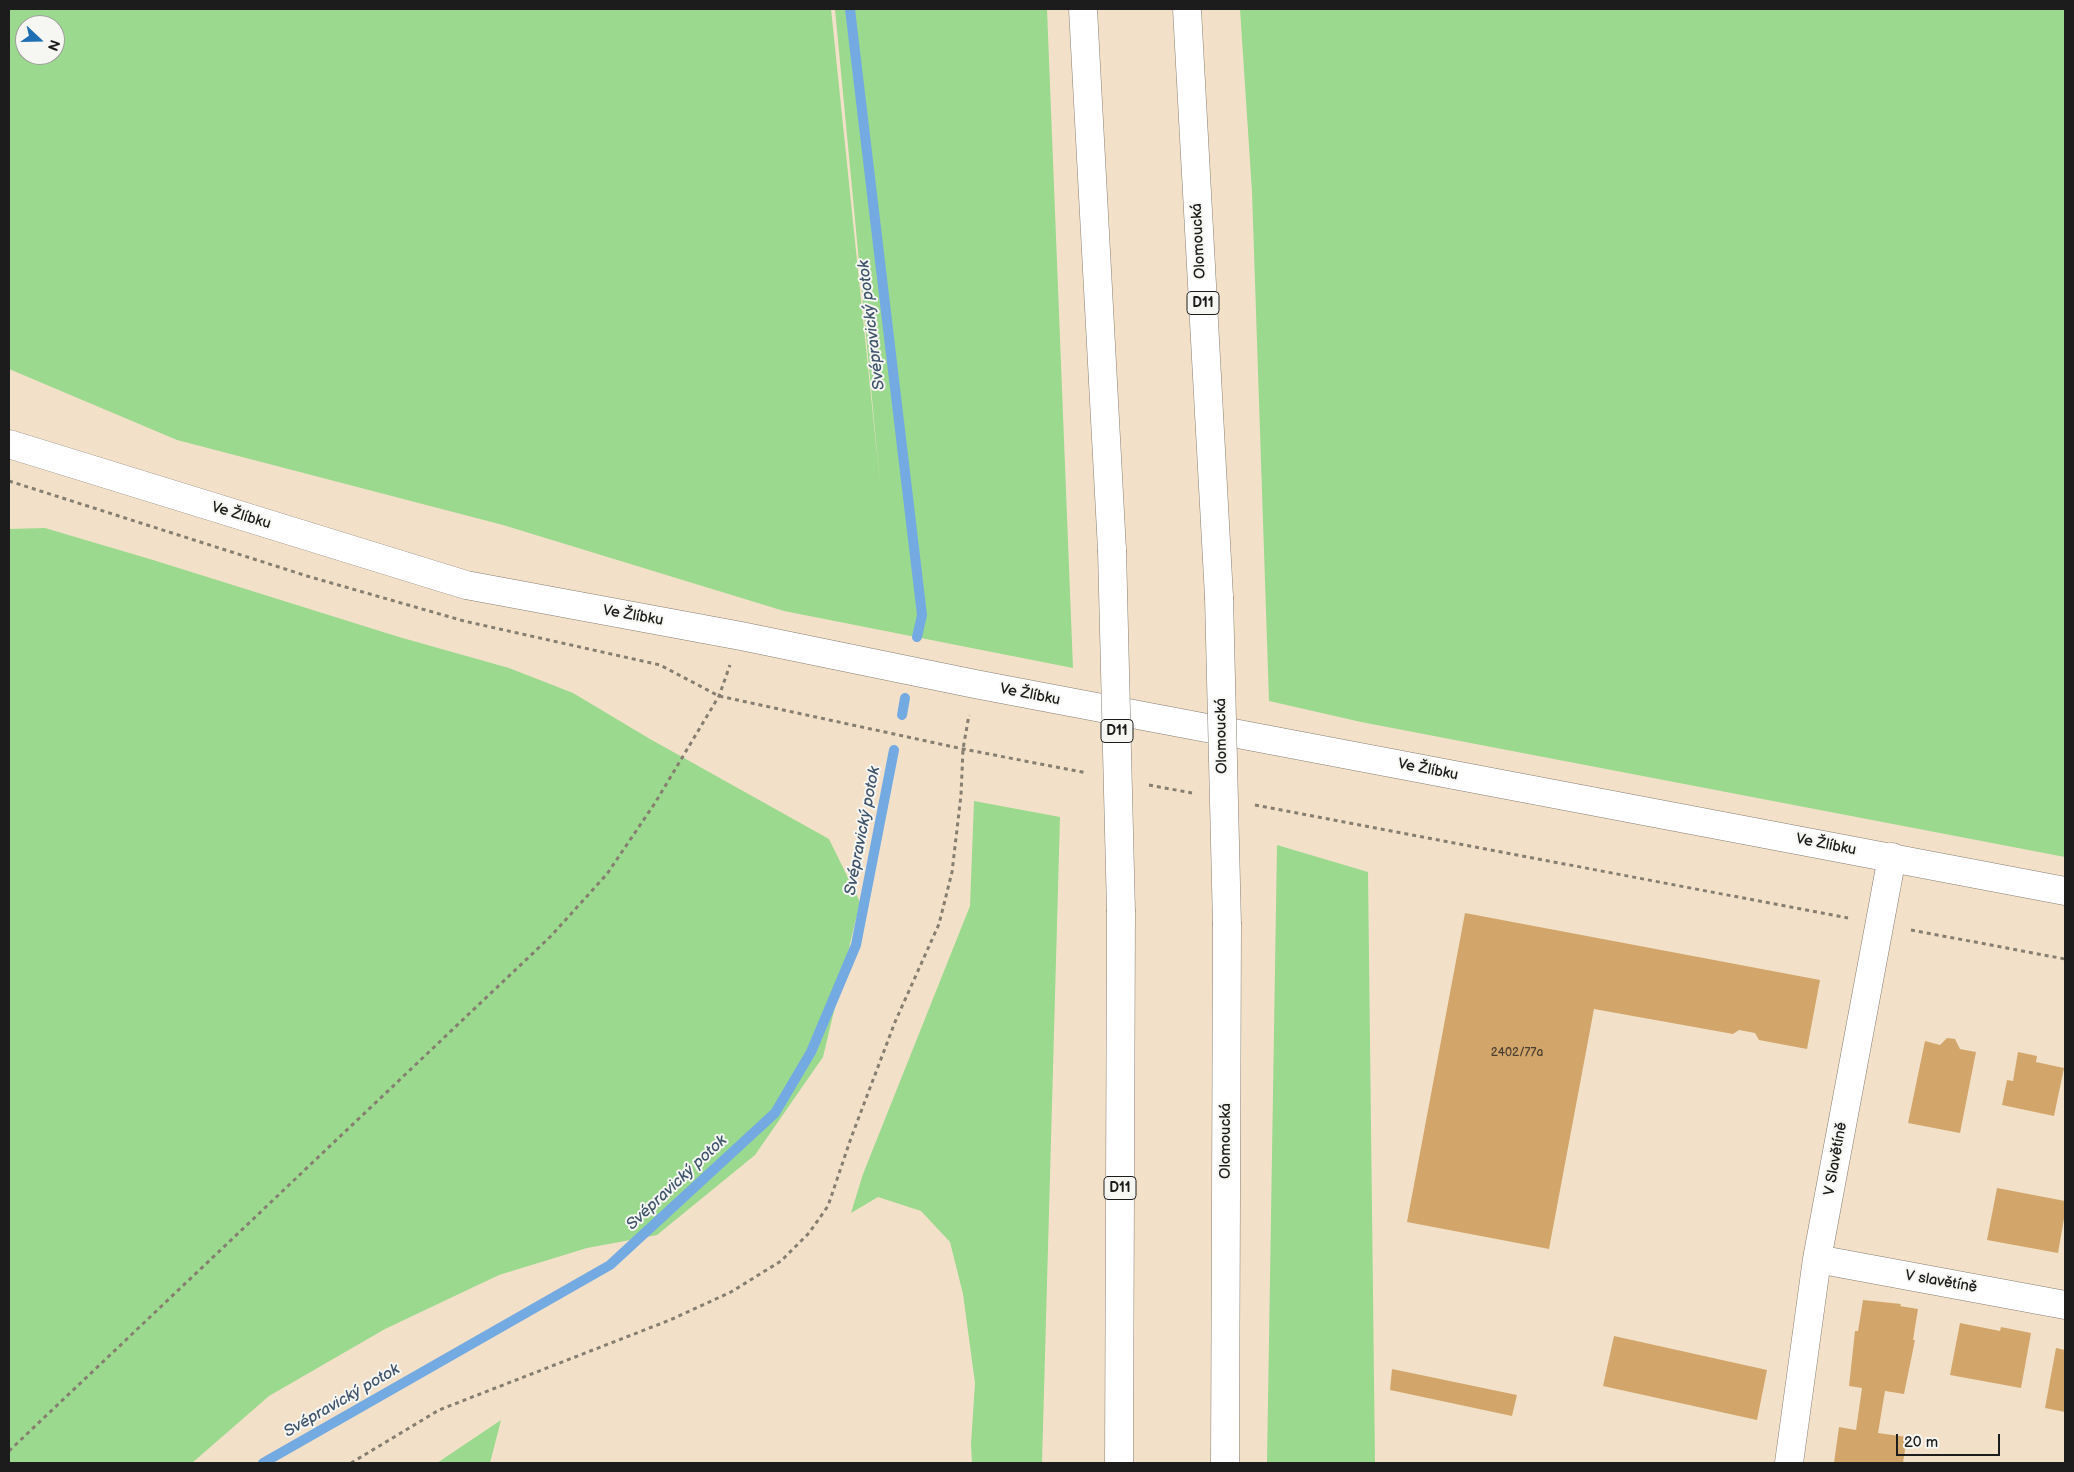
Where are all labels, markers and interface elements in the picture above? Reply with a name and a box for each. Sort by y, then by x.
north arrow [15,15,65,65]
text: N [44,37,63,53]
street label: Olomoucká [1188,203,1210,279]
water label: Svépravický potok [855,259,889,391]
road number: D11 [1187,292,1219,314]
street label: Ve Žlíbku [209,498,273,534]
street label: Ve Žlíbku [601,602,665,630]
street label: Ve Žlíbku [998,680,1062,710]
street label: Olomoucká [1212,698,1232,774]
road number: D11 [1101,719,1133,742]
street label: Ve Žlíbku [1396,755,1460,785]
water label: Svépravický potok [841,765,885,897]
street label: Ve Žlíbku [1794,830,1858,860]
house number: 2402/77a [1491,1046,1543,1060]
street label: Olomoucká [1217,1103,1235,1179]
street label: V Slavětíně [1821,1121,1851,1197]
water label: Svépravický potok [623,1131,731,1235]
road number: D11 [1104,1176,1136,1200]
street label: V slavětíně [1904,1267,1978,1297]
water label: Svépravický potok [281,1360,403,1442]
scale bar [1899,1424,2003,1456]
text: 20 m [1904,1433,1938,1452]

